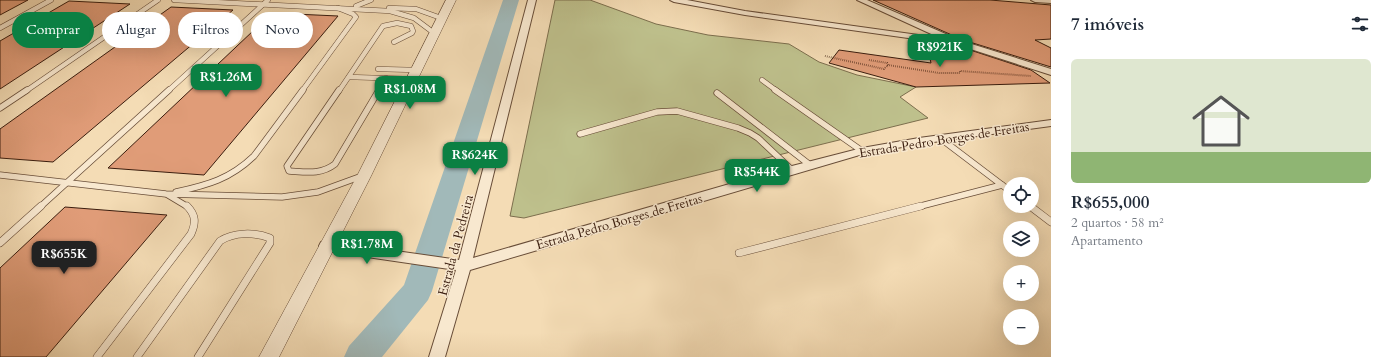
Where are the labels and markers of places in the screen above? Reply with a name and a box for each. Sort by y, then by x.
pin: R$921K [907,34,973,68]
pin: R$1.26M [189,64,263,98]
pin: R$1.08M [373,76,447,110]
pin: R$624K [442,142,508,176]
pin: R$544K [724,159,790,193]
pin: R$1.78M [330,231,404,265]
pin: R$655K [31,241,97,275]

